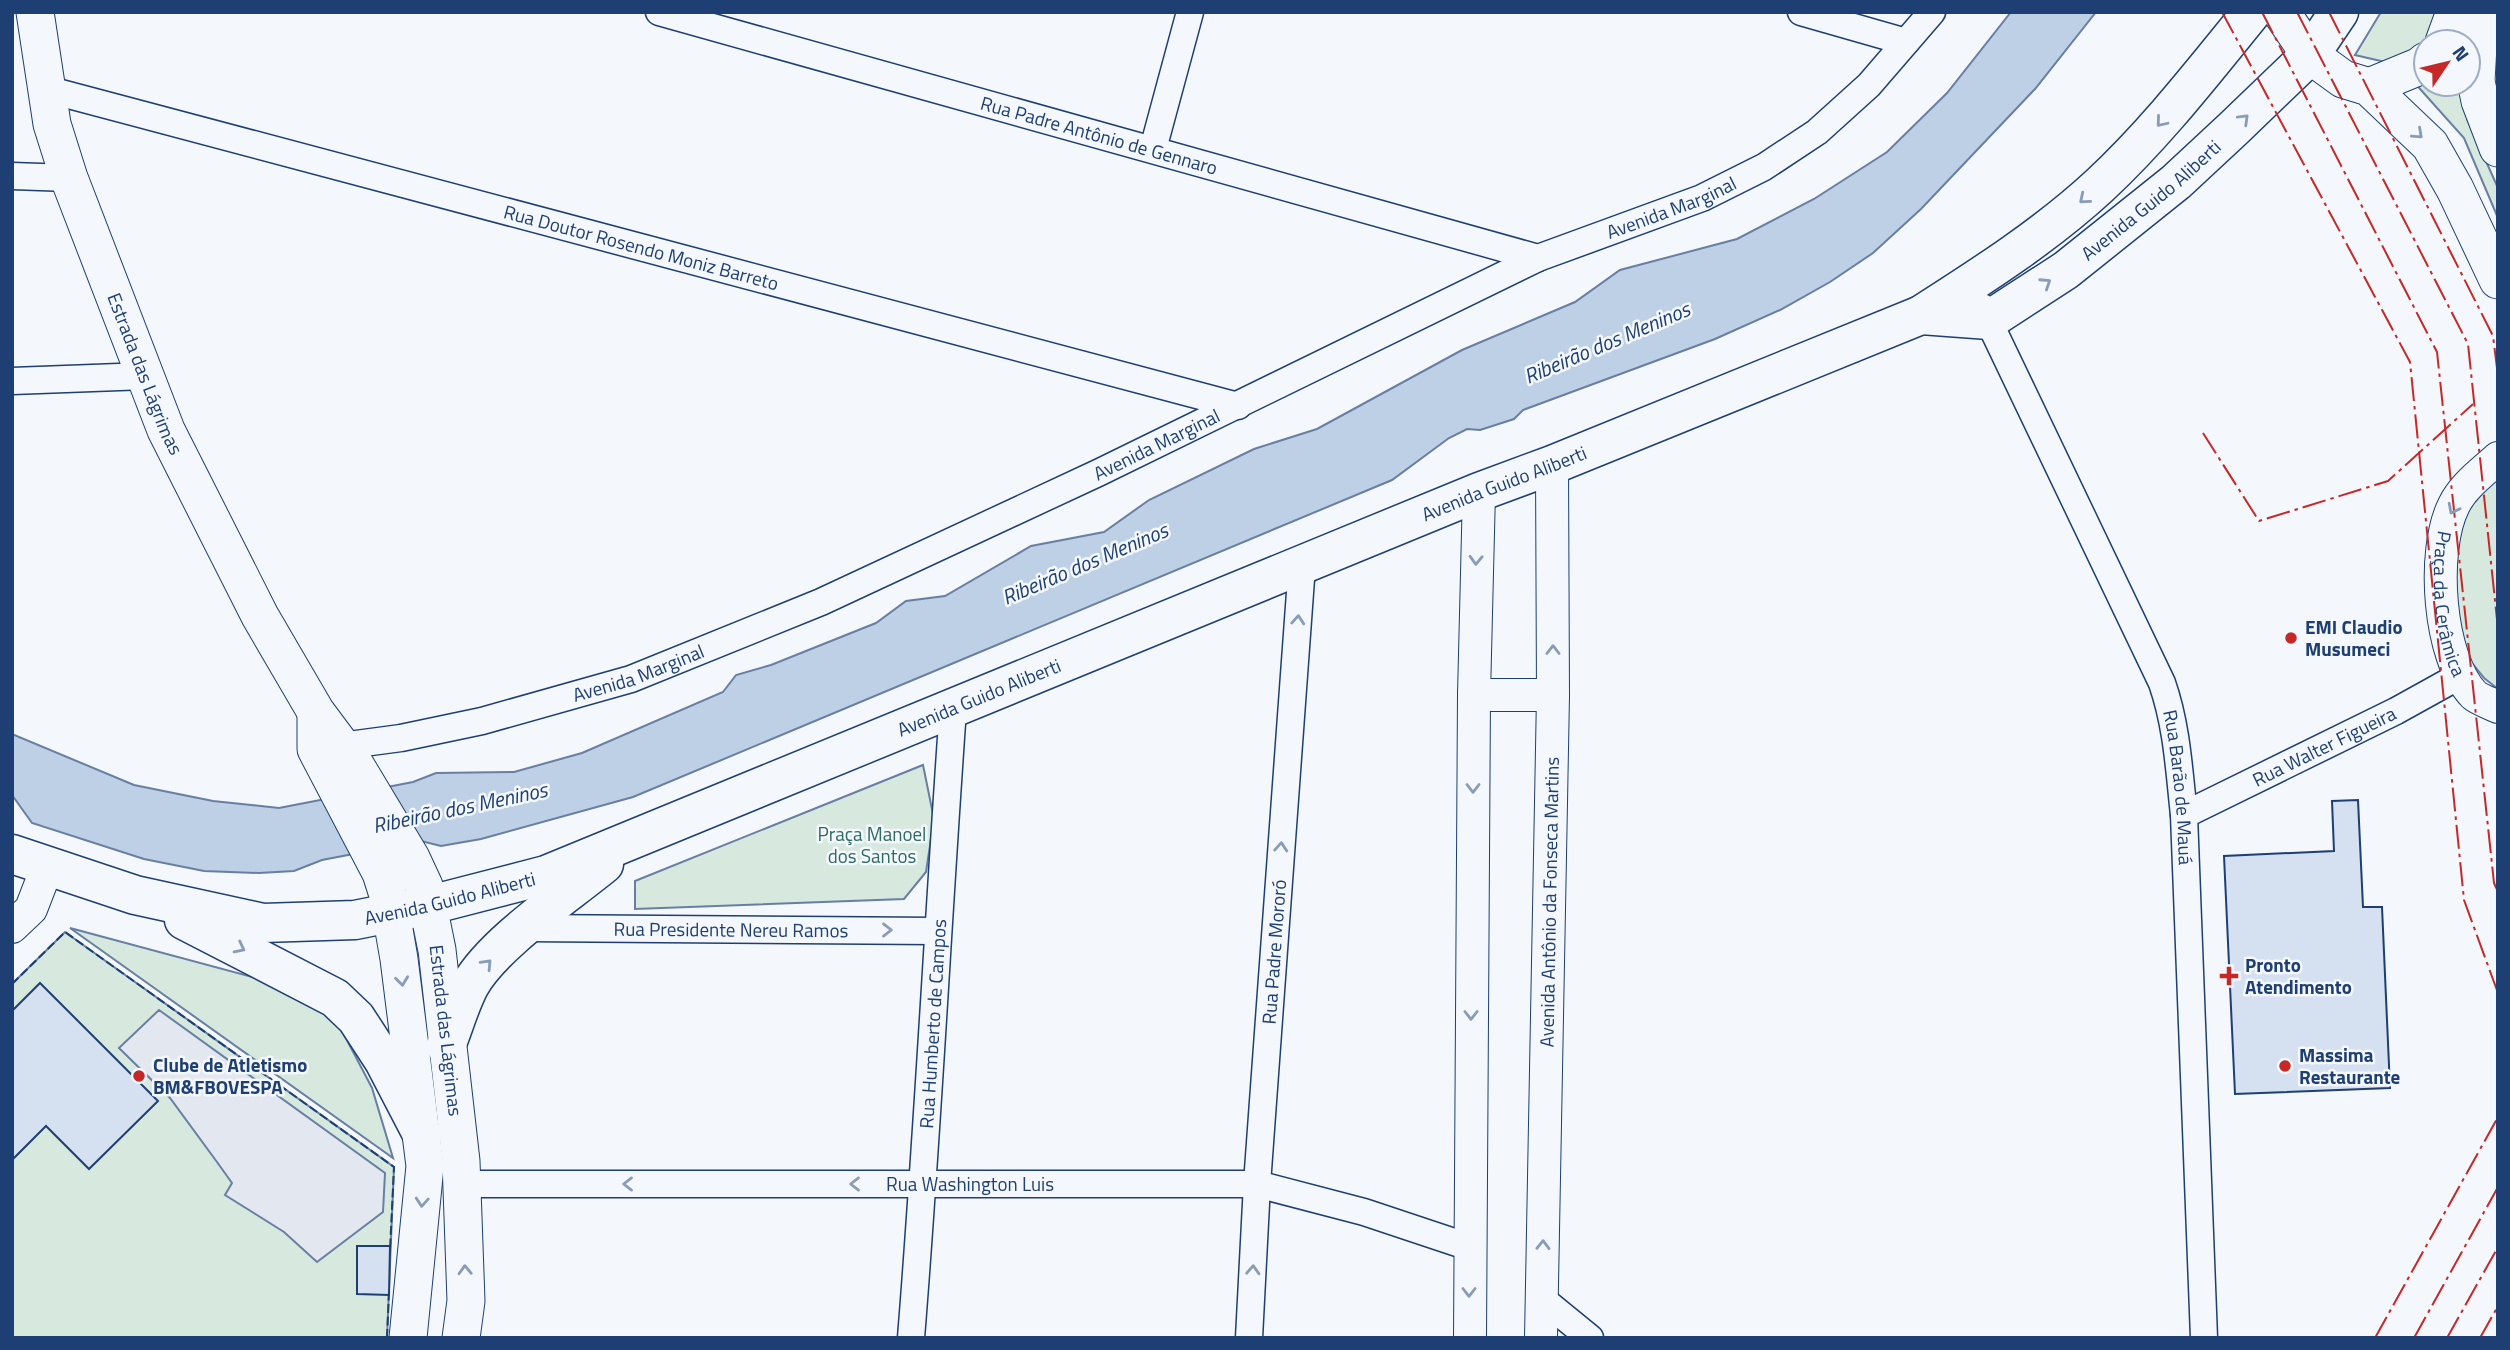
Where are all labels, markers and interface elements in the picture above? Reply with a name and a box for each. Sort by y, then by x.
north arrow [2412,28,2482,98]
text: N [2446,39,2477,67]
street label: Rua Padre Antônio de Gennaro [977,88,1221,182]
one-way arrow [2157,113,2169,126]
one-way arrow [2236,114,2249,127]
one-way arrow [2410,126,2423,139]
street label: Avenida Guido Aliberti [2074,132,2227,267]
street label: Avenida Marginal [1602,168,1741,246]
one-way arrow [2080,190,2092,203]
street label: Rua Doutor Rosendo Moniz Barreto [501,196,782,297]
one-way arrow [2039,278,2052,291]
street label: Estrada das Lágrimas [101,288,191,460]
water label: Ribeirão dos Meninos [1519,292,1696,392]
street label: Avenida Marginal [1088,401,1225,487]
street label: Avenida Guido Aliberti [1417,438,1591,528]
one-way arrow [2447,502,2461,514]
water label: Ribeirão dos Meninos [997,513,1174,613]
street label: Praça da Cerâmica [2427,529,2474,682]
one-way arrow [1468,555,1483,566]
place label: EMI Claudio Musumeci [2305,612,2403,663]
one-way arrow [1290,614,1305,625]
marker: EMI Claudio Musumeci [2283,630,2299,646]
street label: Avenida Marginal [569,636,708,709]
one-way arrow [1545,644,1561,655]
street label: Avenida Guido Aliberti [892,650,1065,743]
street label: Rua Walter Figueira [2247,698,2401,793]
street label: Rua Barão de Mauá [2156,707,2201,866]
street label: Avenida Antônio da Fonseca Martins [1531,756,1566,1048]
water label: Ribeirão dos Meninos [370,772,552,841]
one-way arrow [1465,783,1481,793]
park label: Praça Manoel dos Santos [817,819,927,870]
one-way arrow [1273,841,1288,852]
street label: Avenida Guido Aliberti [362,863,538,932]
street label: Rua Padre Mororó [1254,878,1293,1025]
street label: Rua Presidente Nereu Ramos [614,914,849,944]
street label: Rua Humberto de Campos [911,918,953,1129]
one-way arrow [882,922,892,938]
one-way arrow [232,940,245,954]
street label: Estrada das Lágrimas [423,943,471,1118]
place label: Pronto Atendimento [2245,950,2352,1001]
one-way arrow [479,959,491,972]
marker: Pronto Atendimento [2219,966,2239,986]
one-way arrow [394,975,409,986]
one-way arrow [1463,1010,1479,1021]
place label: Massima Restaurante [2299,1040,2401,1091]
place label: Clube de Atletismo BM&FBOVESPA [153,1050,307,1101]
marker: Massima Restaurante [2277,1058,2293,1074]
marker: Clube de Atletismo BM&FBOVESPA [131,1068,147,1084]
street label: Rua Washington Luis [886,1169,1054,1198]
one-way arrow [622,1176,633,1192]
one-way arrow [850,1176,860,1192]
one-way arrow [415,1197,430,1208]
one-way arrow [1535,1239,1550,1250]
one-way arrow [457,1264,472,1275]
one-way arrow [1245,1264,1260,1275]
one-way arrow [1461,1287,1477,1297]

